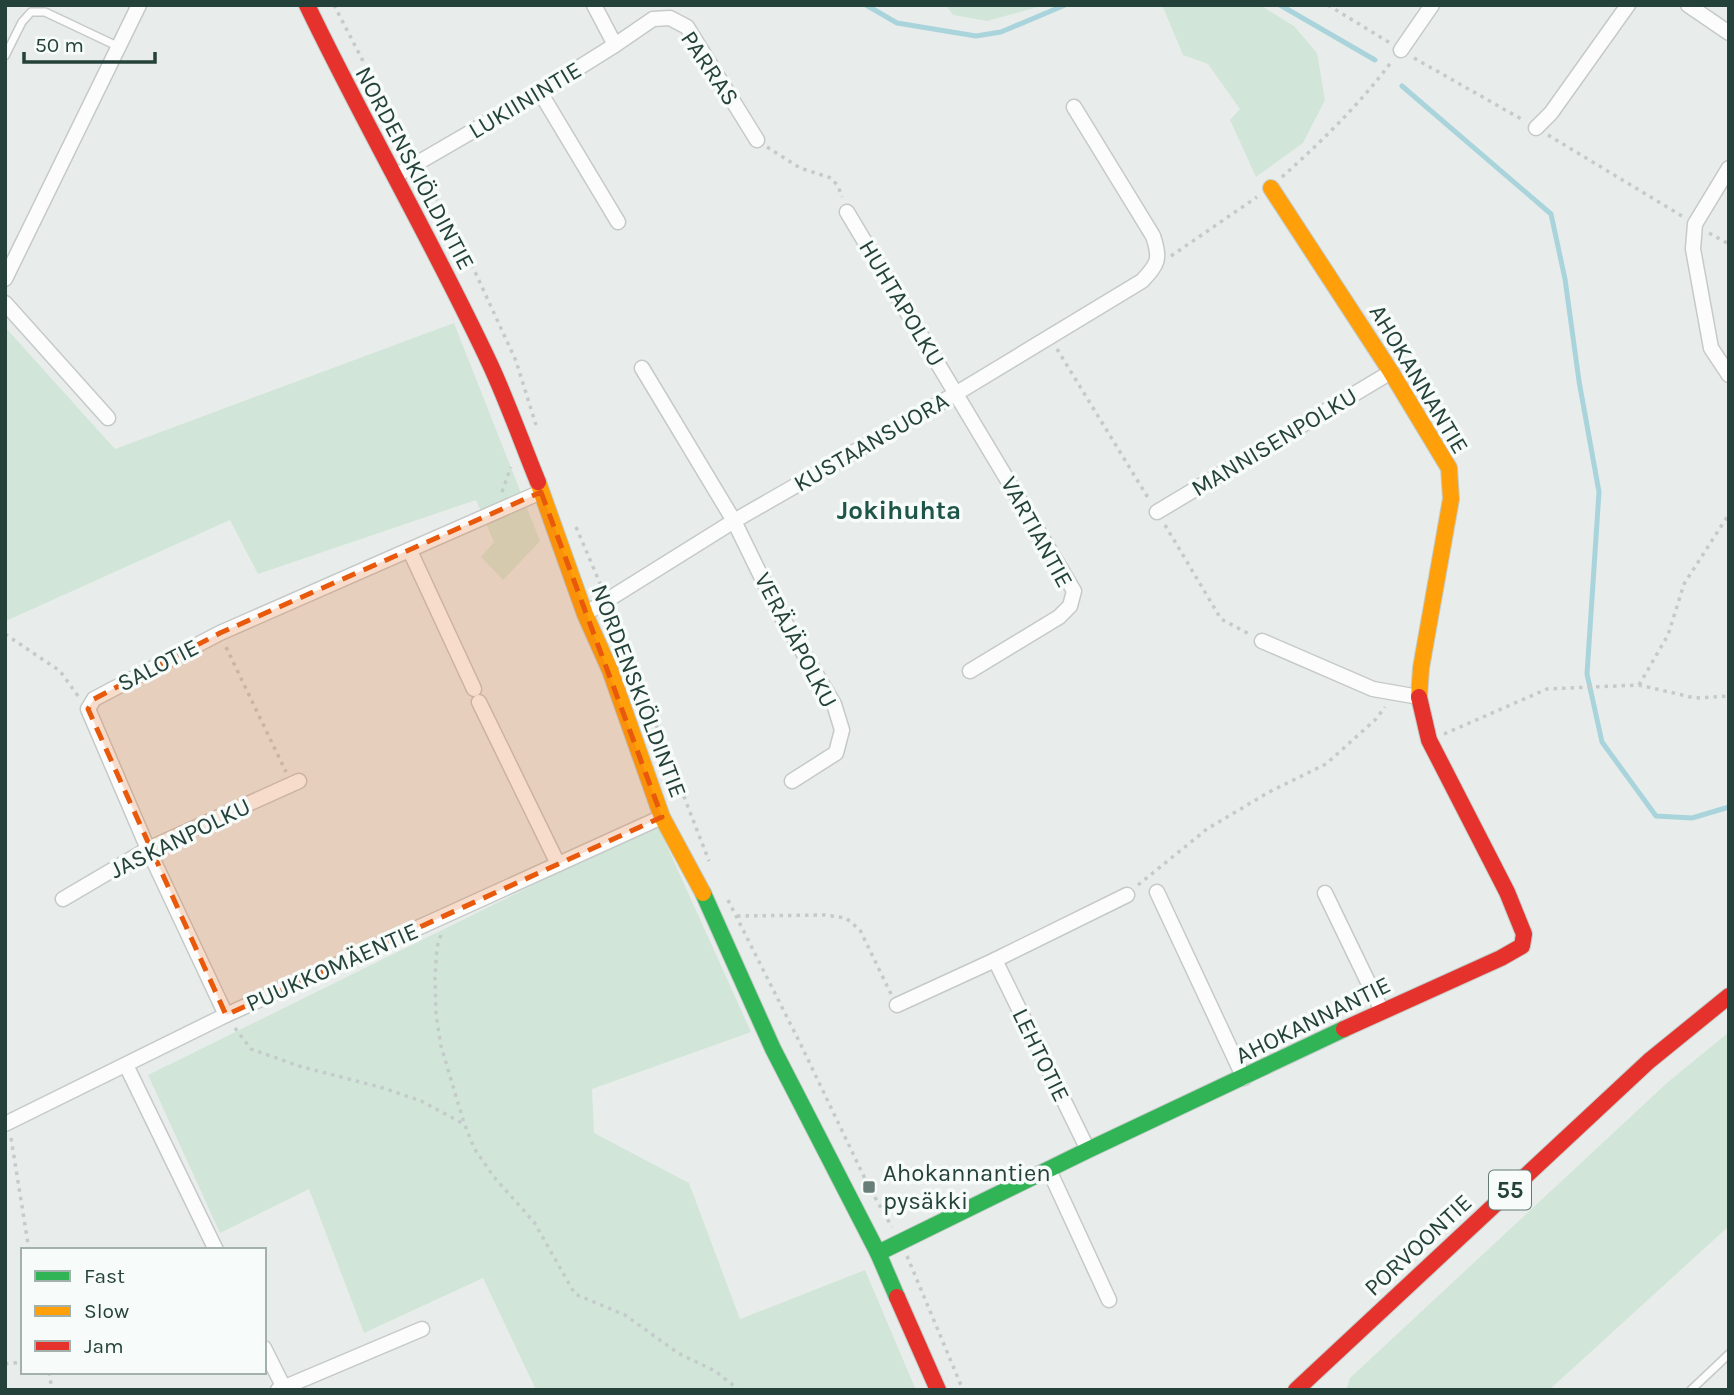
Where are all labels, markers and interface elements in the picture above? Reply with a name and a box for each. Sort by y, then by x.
scale bar [24,21,156,65]
street label: PARRAS [675,25,745,111]
text: 50 m [35,33,84,57]
street label: LUKIININTIE [463,55,587,145]
street label: NORDENSKIÖLDINTIE [350,62,480,274]
street label: HUHTAPOLKU [853,235,951,371]
street label: AHOKANNANTIE [1363,299,1475,459]
street label: MANNISENPOLKU [1186,381,1362,503]
street label: KUSTAANSUORA [789,386,953,498]
street label: VARTIANTIE [995,472,1079,592]
district label: Jokihuhta [837,495,961,526]
street label: VERÄJÄPOLKU [749,568,843,712]
street label: NORDENSKIÖLDINTIE [585,580,693,802]
street label: SALOTIE [113,633,203,697]
street label: JASKANPOLKU [105,792,255,884]
street label: PUUKKOMÄENTIE [242,916,422,1018]
street label: AHOKANNANTIE [1231,970,1395,1070]
street label: LEHTOTIE [1006,1004,1076,1106]
place label: Ahokannantien pysäkki [883,1159,1051,1215]
road number: 55 [1489,1170,1531,1210]
marker: Ahokannantien pysäkki [861,1179,877,1195]
street label: PORVOONTIE [1359,1188,1477,1302]
legend [21,1248,266,1374]
text: Fast [84,1264,125,1288]
text: Slow [84,1299,129,1323]
text: Jam [84,1334,124,1358]

